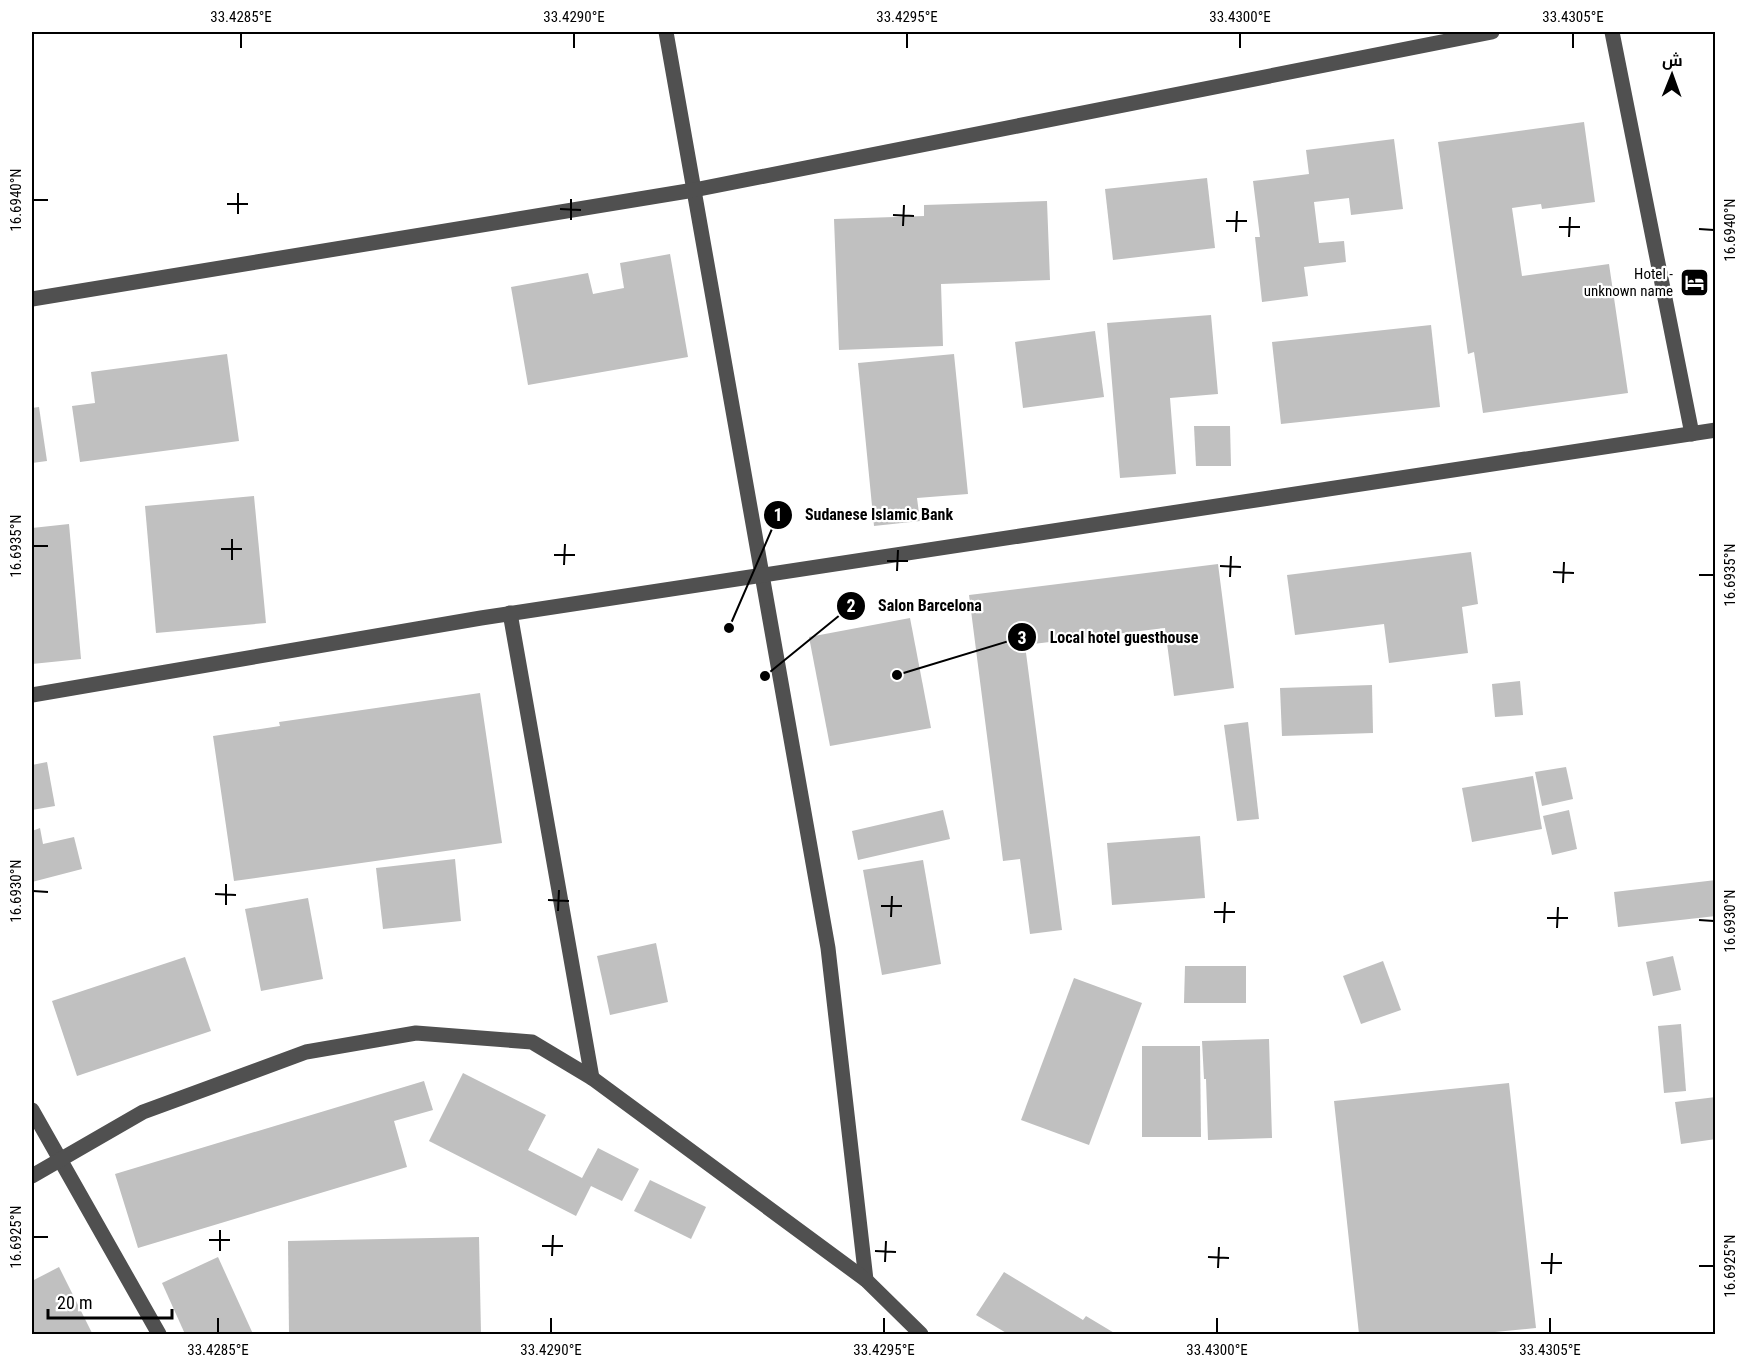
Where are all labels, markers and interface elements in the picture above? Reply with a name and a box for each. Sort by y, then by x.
text: 33.4285°E [210,8,272,26]
text: 33.4290°E [543,8,605,26]
text: 33.4295°E [876,8,938,26]
text: 33.4300°E [1209,8,1271,26]
text: 33.4305°E [1542,8,1604,26]
north arrow [1642,45,1702,105]
text: ش [1662,51,1683,70]
text: 16.6940°N [7,168,25,232]
text: 16.6940°N [1721,198,1739,262]
place label: Hotel - unknown name [1584,265,1673,300]
hotel icon: Hotel - unknown name [1678,267,1710,299]
callout: Sudanese Islamic Bank [763,498,965,532]
text: 1 [773,504,783,525]
text: Sudanese Islamic Bank [805,505,953,524]
text: 16.6935°N [7,514,25,578]
text: 16.6935°N [1721,543,1739,607]
callout: Salon Barcelona [836,589,994,623]
text: 2 [846,595,856,616]
text: Salon Barcelona [878,596,982,615]
callout: Local hotel guesthouse [1007,620,1210,654]
text: 3 [1017,627,1027,648]
text: Local hotel guesthouse [1050,628,1199,647]
text: 16.6930°N [7,859,25,923]
text: 16.6930°N [1721,889,1739,953]
text: 16.6925°N [7,1205,25,1269]
text: 16.6925°N [1721,1234,1739,1298]
scale bar [48,1282,172,1320]
text: 20 m [57,1292,92,1313]
text: 33.4285°E [187,1341,249,1359]
text: 33.4290°E [520,1341,582,1359]
text: 33.4295°E [853,1341,915,1359]
text: 33.4300°E [1186,1341,1248,1359]
text: 33.4305°E [1519,1341,1581,1359]

